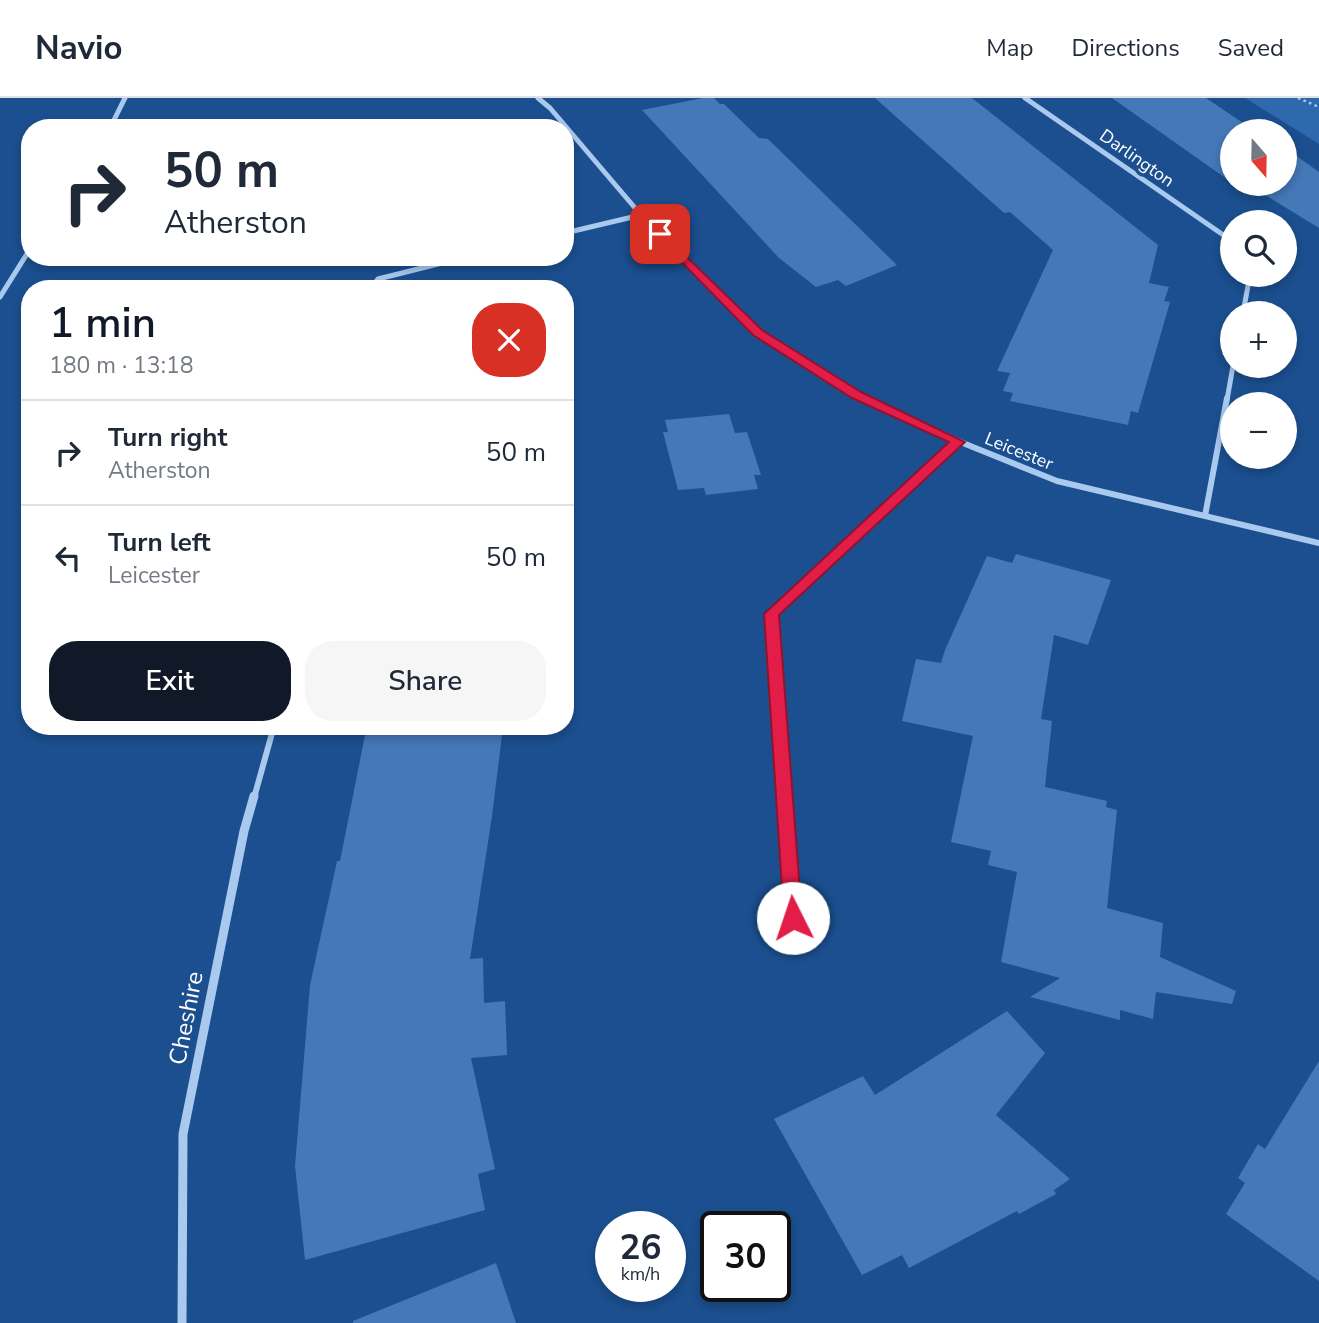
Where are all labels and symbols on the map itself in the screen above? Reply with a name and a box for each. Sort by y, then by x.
north arrow [1220,119,1297,196]
street label: Darlington [1095,123,1179,193]
pin [630,204,690,264]
street label: Leicester [981,426,1057,476]
position arrow [756,881,830,955]
street label: Cheshire [161,969,211,1067]
speed limit sign: 30 [700,1211,791,1302]

